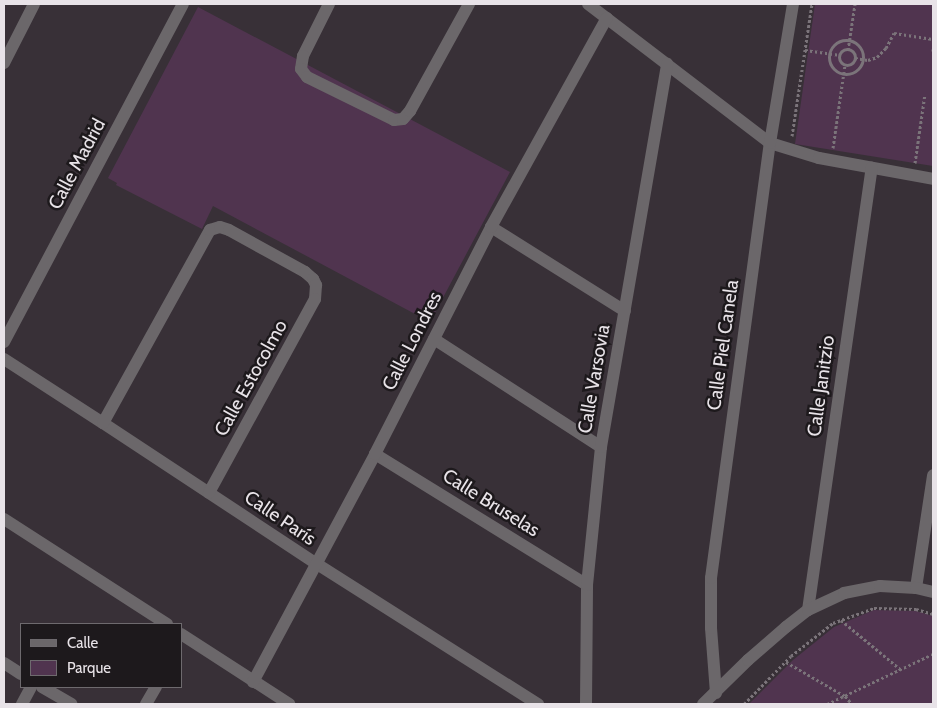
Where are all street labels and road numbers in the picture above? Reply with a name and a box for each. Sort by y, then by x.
street label: Calle Madrid [44,115,110,213]
street label: Calle Piel Canela [703,278,743,412]
street label: Calle Londres [377,288,447,394]
street label: Calle Estocolmo [210,316,292,440]
street label: Calle Varsovia [573,323,615,435]
street label: Calle Janitzio [803,334,839,438]
street label: Calle Bruselas [438,464,544,542]
street label: Calle París [240,486,320,550]

